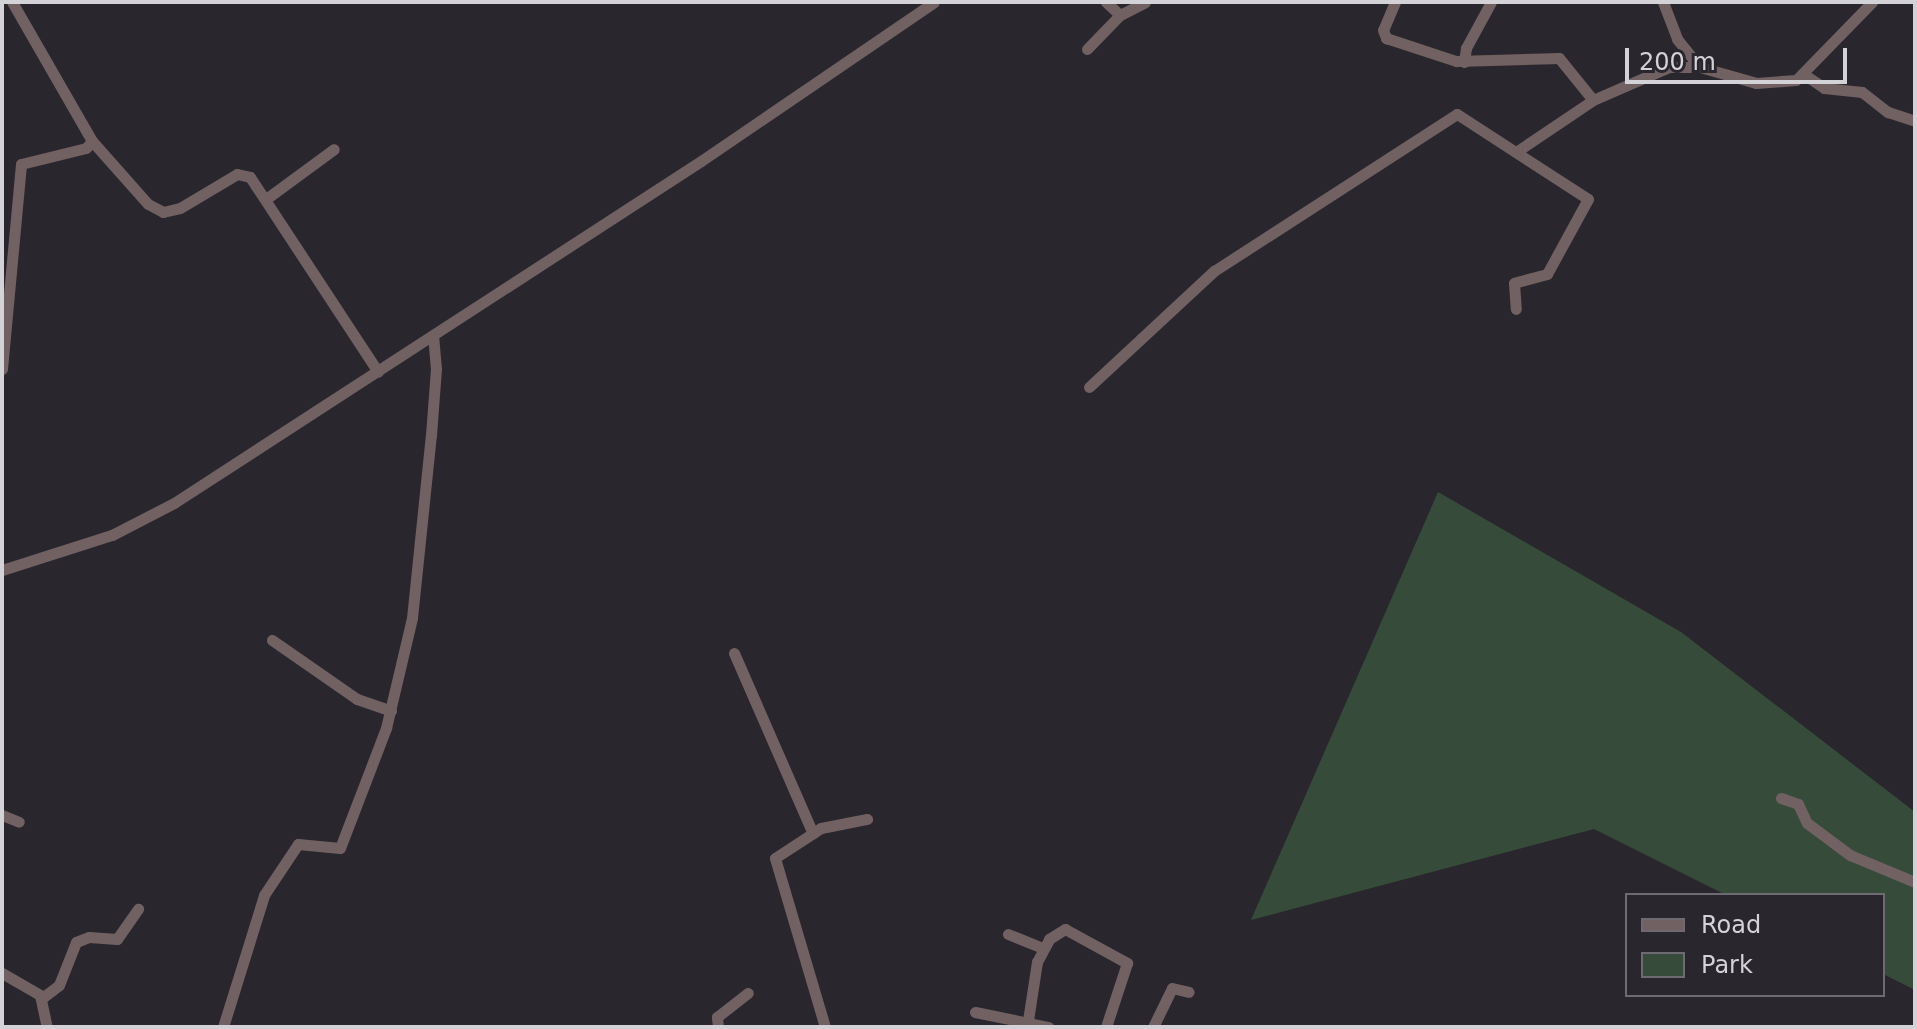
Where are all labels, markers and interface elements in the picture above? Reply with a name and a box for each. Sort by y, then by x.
scale bar [1629,32,1851,82]
text: 200 m [1639,48,1716,76]
legend [1625,893,1885,997]
text: Road [1701,911,1761,939]
text: Park [1701,951,1753,979]

